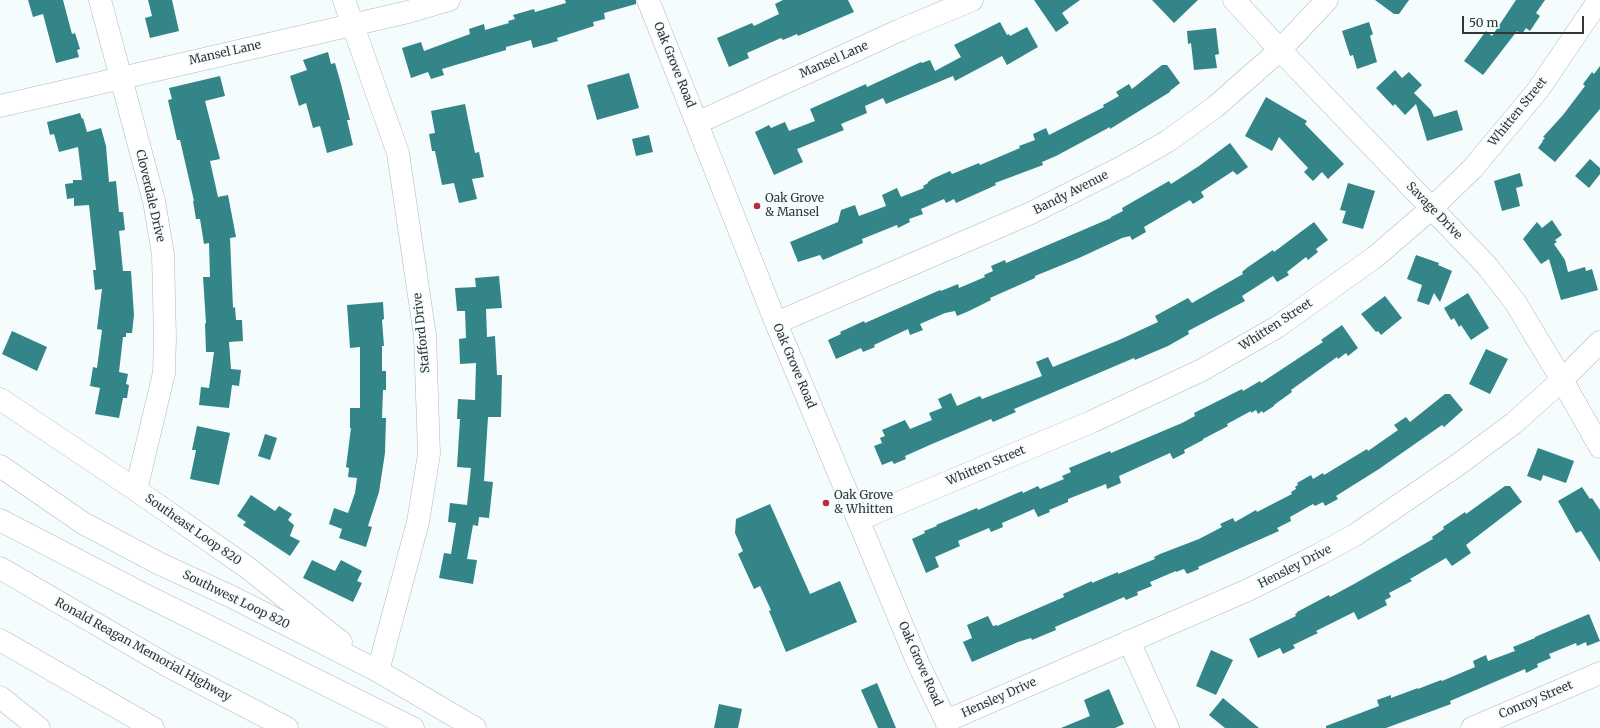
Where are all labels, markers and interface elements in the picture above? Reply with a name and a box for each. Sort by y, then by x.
scale bar [1464,8,1586,34]
text: 50 m [1469,15,1498,30]
street label: Oak Grove Road [650,20,698,110]
street label: Mansel Lane [188,38,262,68]
street label: Mansel Lane [798,38,870,82]
street label: Whitten Street [1486,75,1550,149]
street label: Cloverdale Drive [132,148,168,244]
street label: Bandy Avenue [1031,168,1111,218]
street label: Savage Drive [1403,179,1465,243]
place label: Oak Grove & Mansel [765,192,824,220]
marker: Oak Grove & Mansel [752,201,762,211]
street label: Stafford Drive [411,292,433,374]
street label: Whitten Street [1237,296,1315,354]
street label: Oak Grove Road [770,321,818,411]
street label: Whitten Street [944,443,1028,489]
place label: Oak Grove & Whitten [834,489,893,517]
street label: Southeast Loop 820 [142,491,244,569]
marker: Oak Grove & Whitten [821,498,831,508]
street label: Hensley Drive [1256,542,1334,592]
street label: Southwest Loop 820 [180,568,292,632]
street label: Ronald Reagan Memorial Highway [52,595,234,705]
street label: Oak Grove Road [895,619,945,709]
street label: Hensley Drive [959,675,1039,721]
street label: Conroy Street [1497,678,1575,722]

